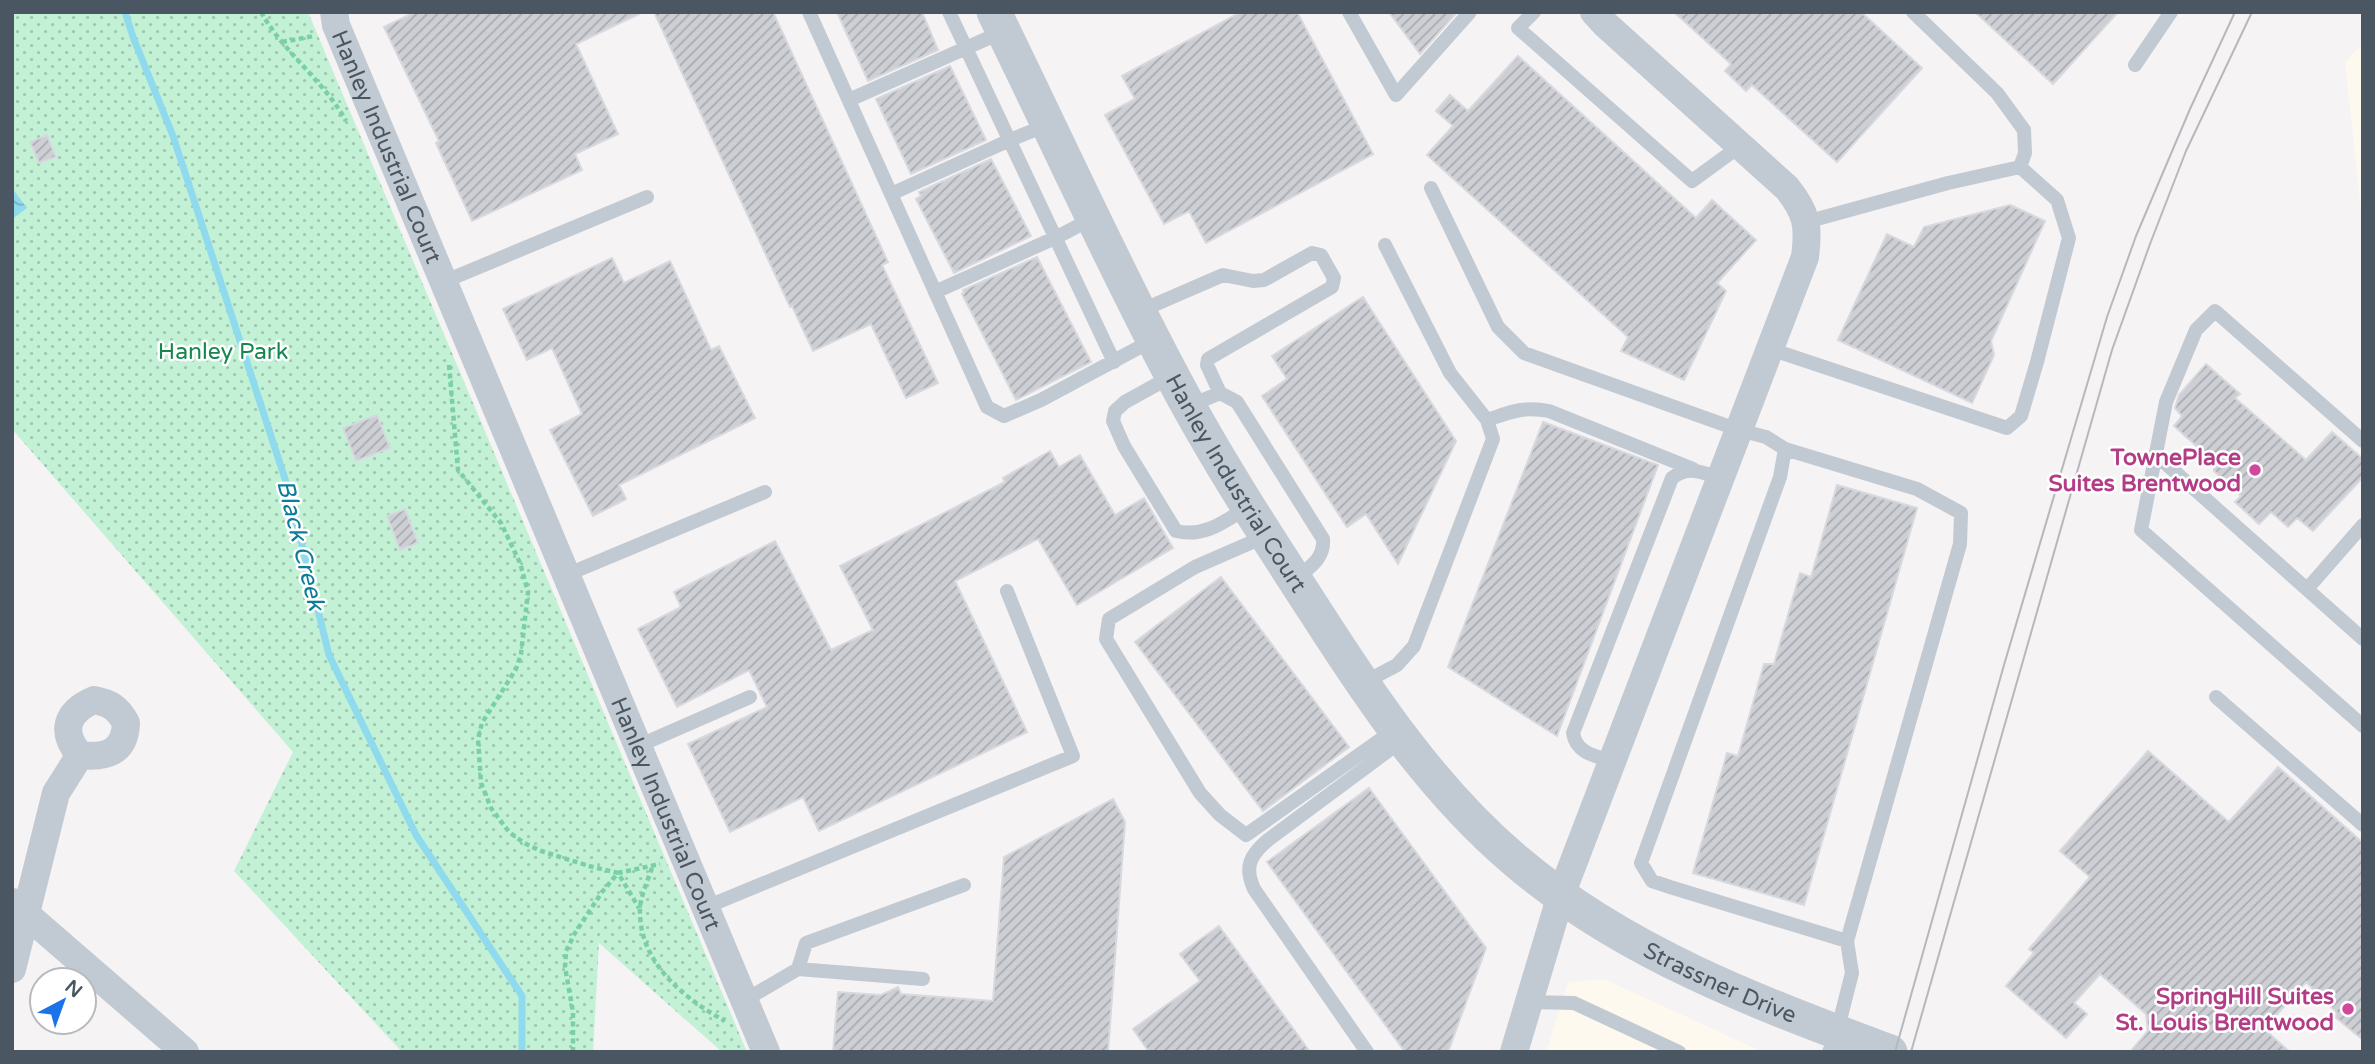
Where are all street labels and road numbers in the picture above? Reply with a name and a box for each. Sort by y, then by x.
street label: Hanley Industrial Court [325,26,447,268]
street label: Hanley Industrial Court [1159,369,1312,598]
street label: Hanley Industrial Court [604,693,727,935]
street label: Strassner Drive [1638,936,1800,1030]

